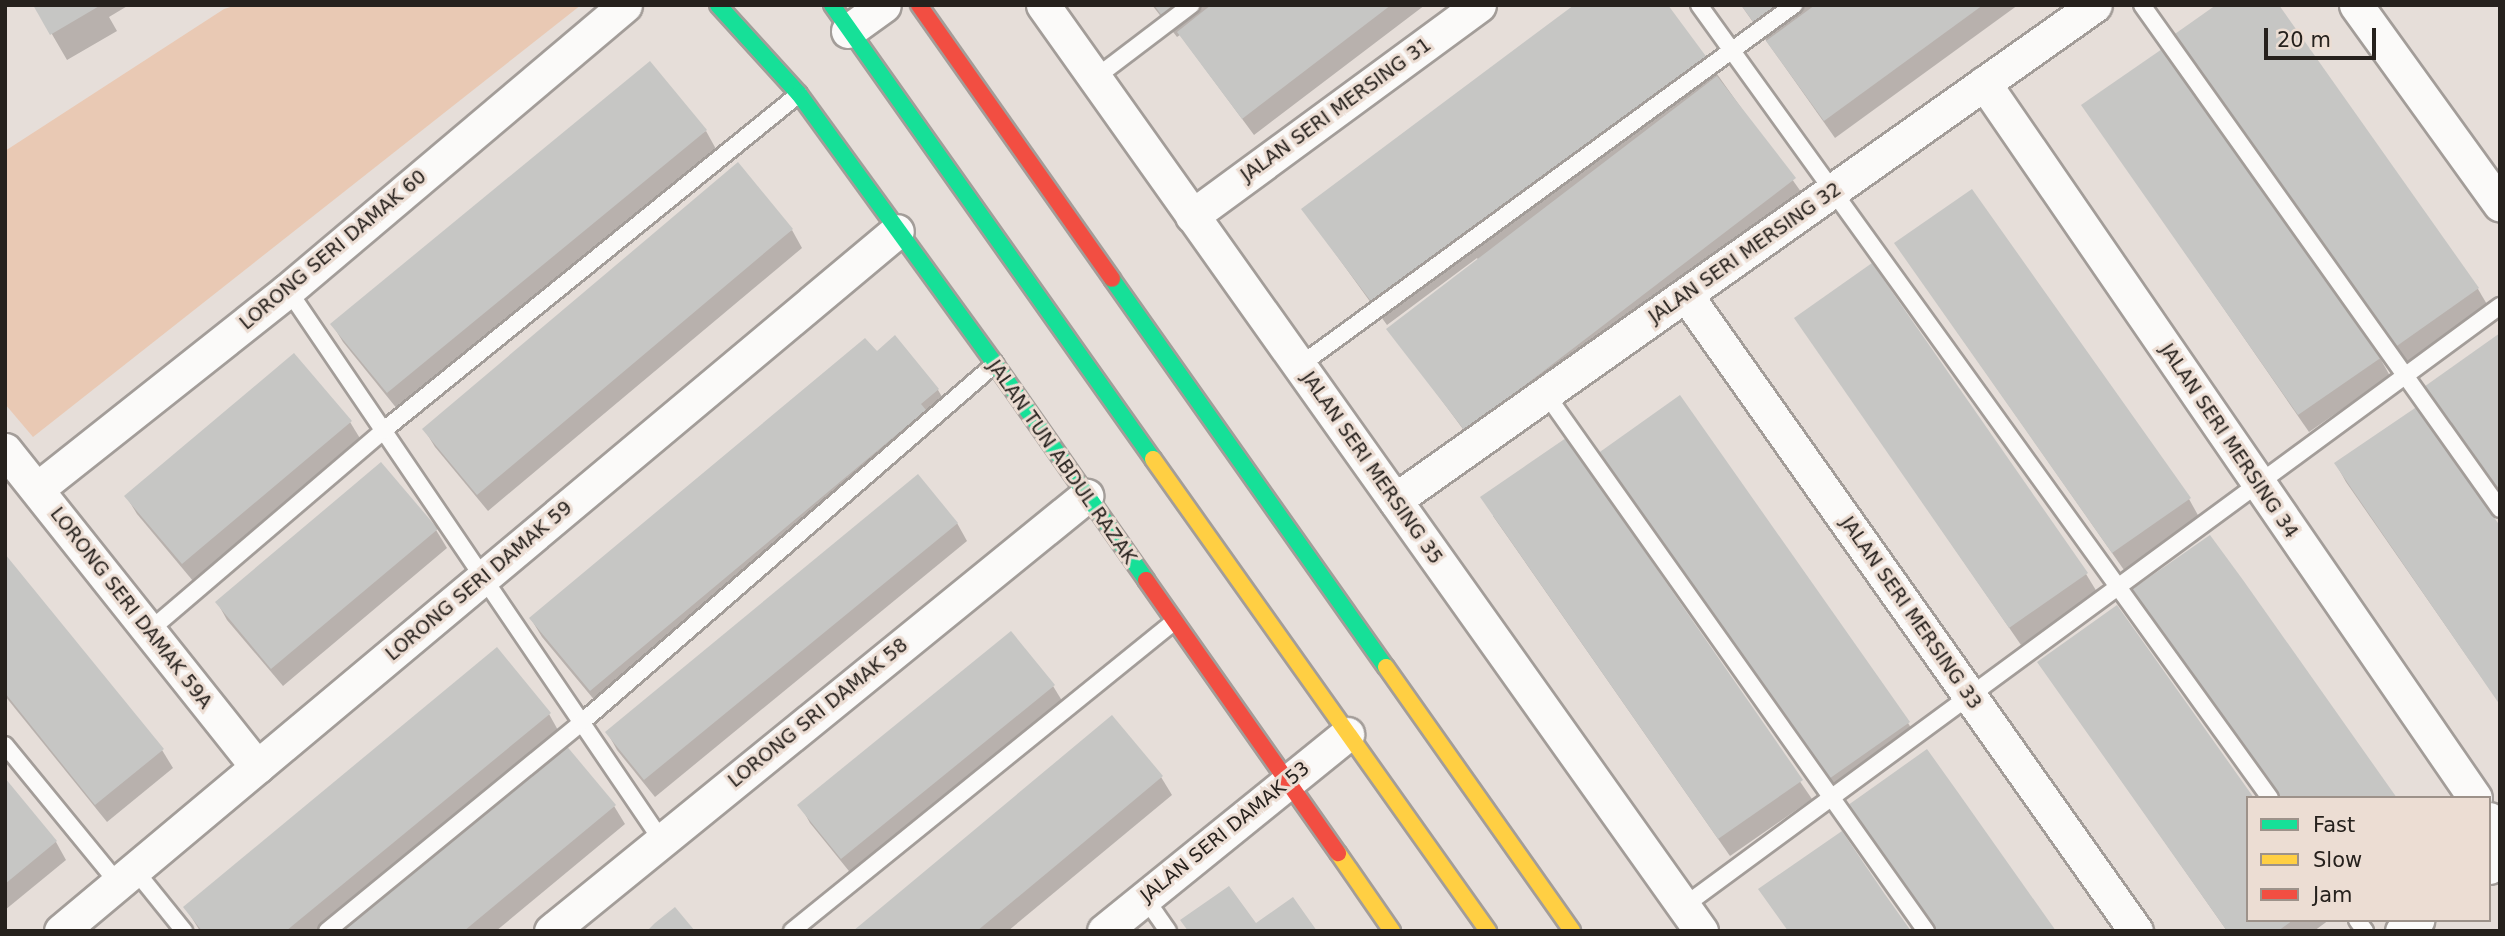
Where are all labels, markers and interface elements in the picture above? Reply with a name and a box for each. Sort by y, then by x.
scale bar [2267,14,2379,58]
text: 20 m [2277,28,2331,52]
street label: JALAN SERI MERSING 31 [1236,33,1436,187]
street label: LORONG SERI DAMAK 60 [235,165,431,335]
street label: JALAN SERI MERSING 32 [1644,178,1846,328]
street label: JALAN SERI MERSING 34 [2155,339,2303,543]
street label: JALAN TUN ABDUL RAZAK [983,356,1141,568]
street label: JALAN SERI MERSING 35 [1297,367,1447,569]
street label: LORONG SERI DAMAK 59 [381,496,577,666]
street label: LORONG SERI DAMAK 59A [45,503,217,713]
street label: JALAN SERI MERSING 33 [1836,512,1986,714]
street label: LORONG SRI DAMAK 58 [724,634,912,792]
street label: JALAN SERI DAMAK 53 [1136,757,1314,907]
legend [2246,796,2491,922]
text: Fast [2313,813,2355,837]
text: Slow [2313,848,2362,872]
text: Jam [2313,883,2353,907]

